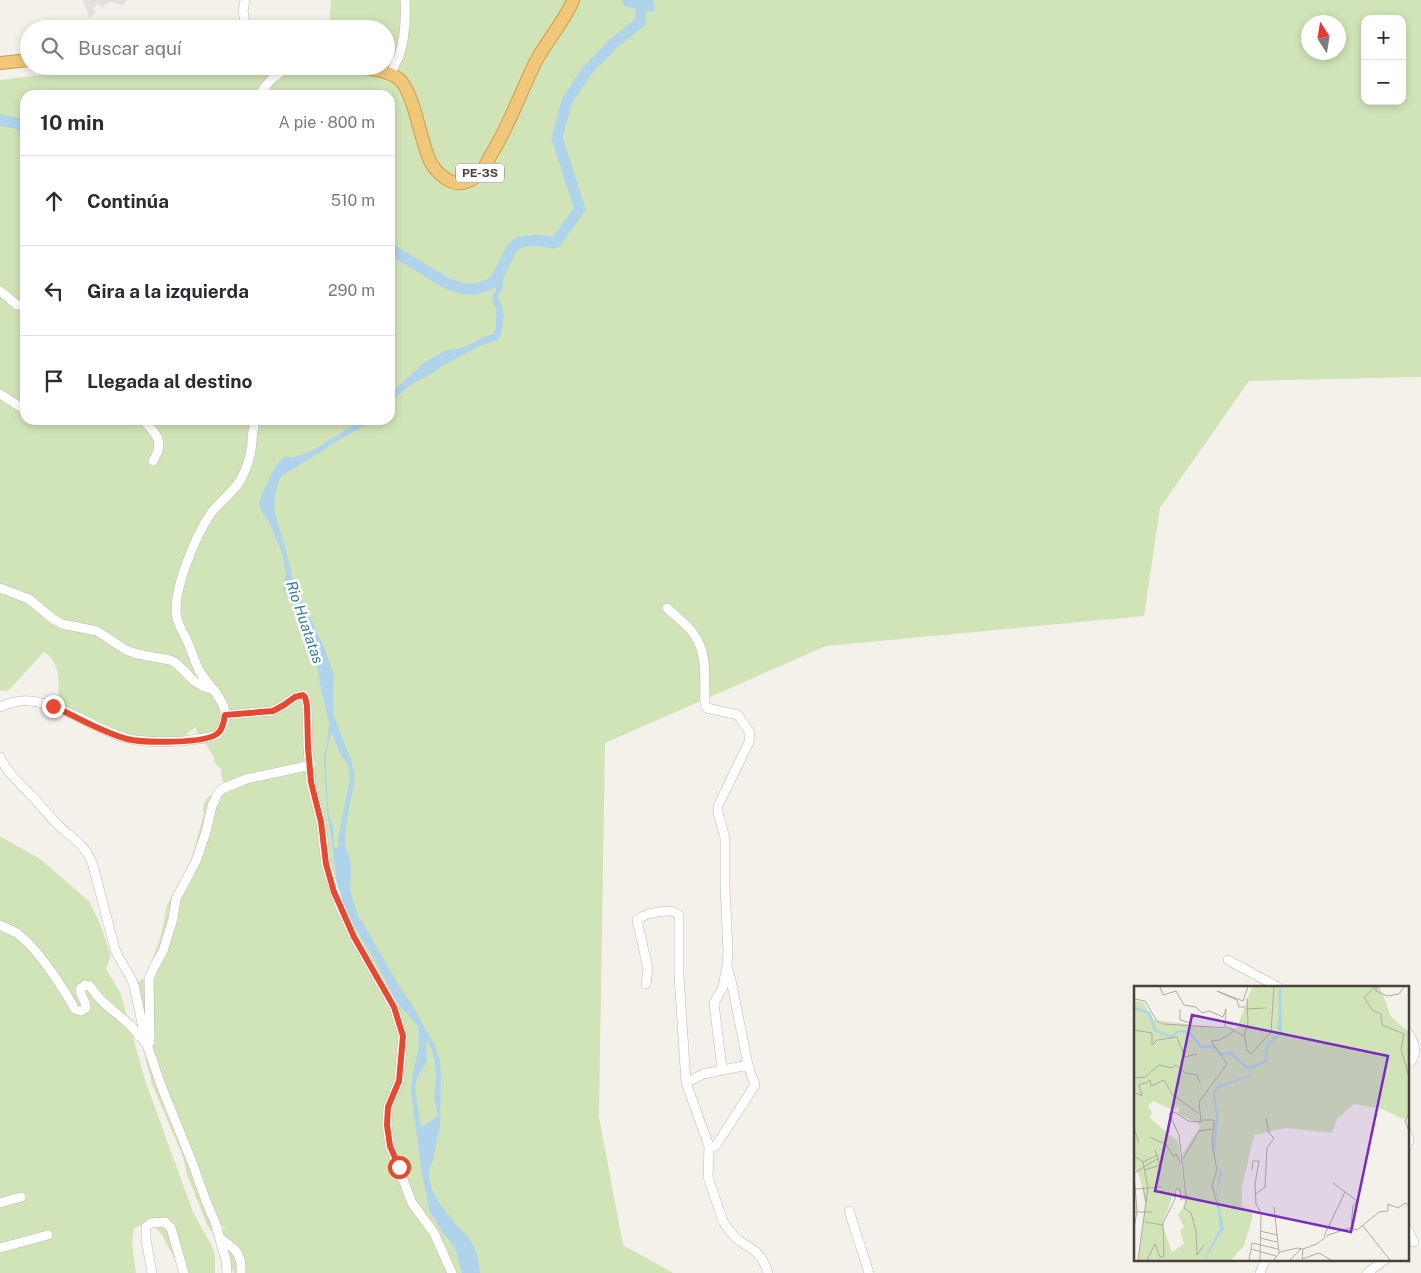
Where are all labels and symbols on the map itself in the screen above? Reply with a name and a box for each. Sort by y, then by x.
north arrow [1301,15,1346,60]
road number: PE-3S [456,164,504,182]
water label: Rio Huatatas [283,578,327,666]
route end [42,695,65,718]
inset map [1134,986,1408,1260]
route start [388,1156,411,1179]

